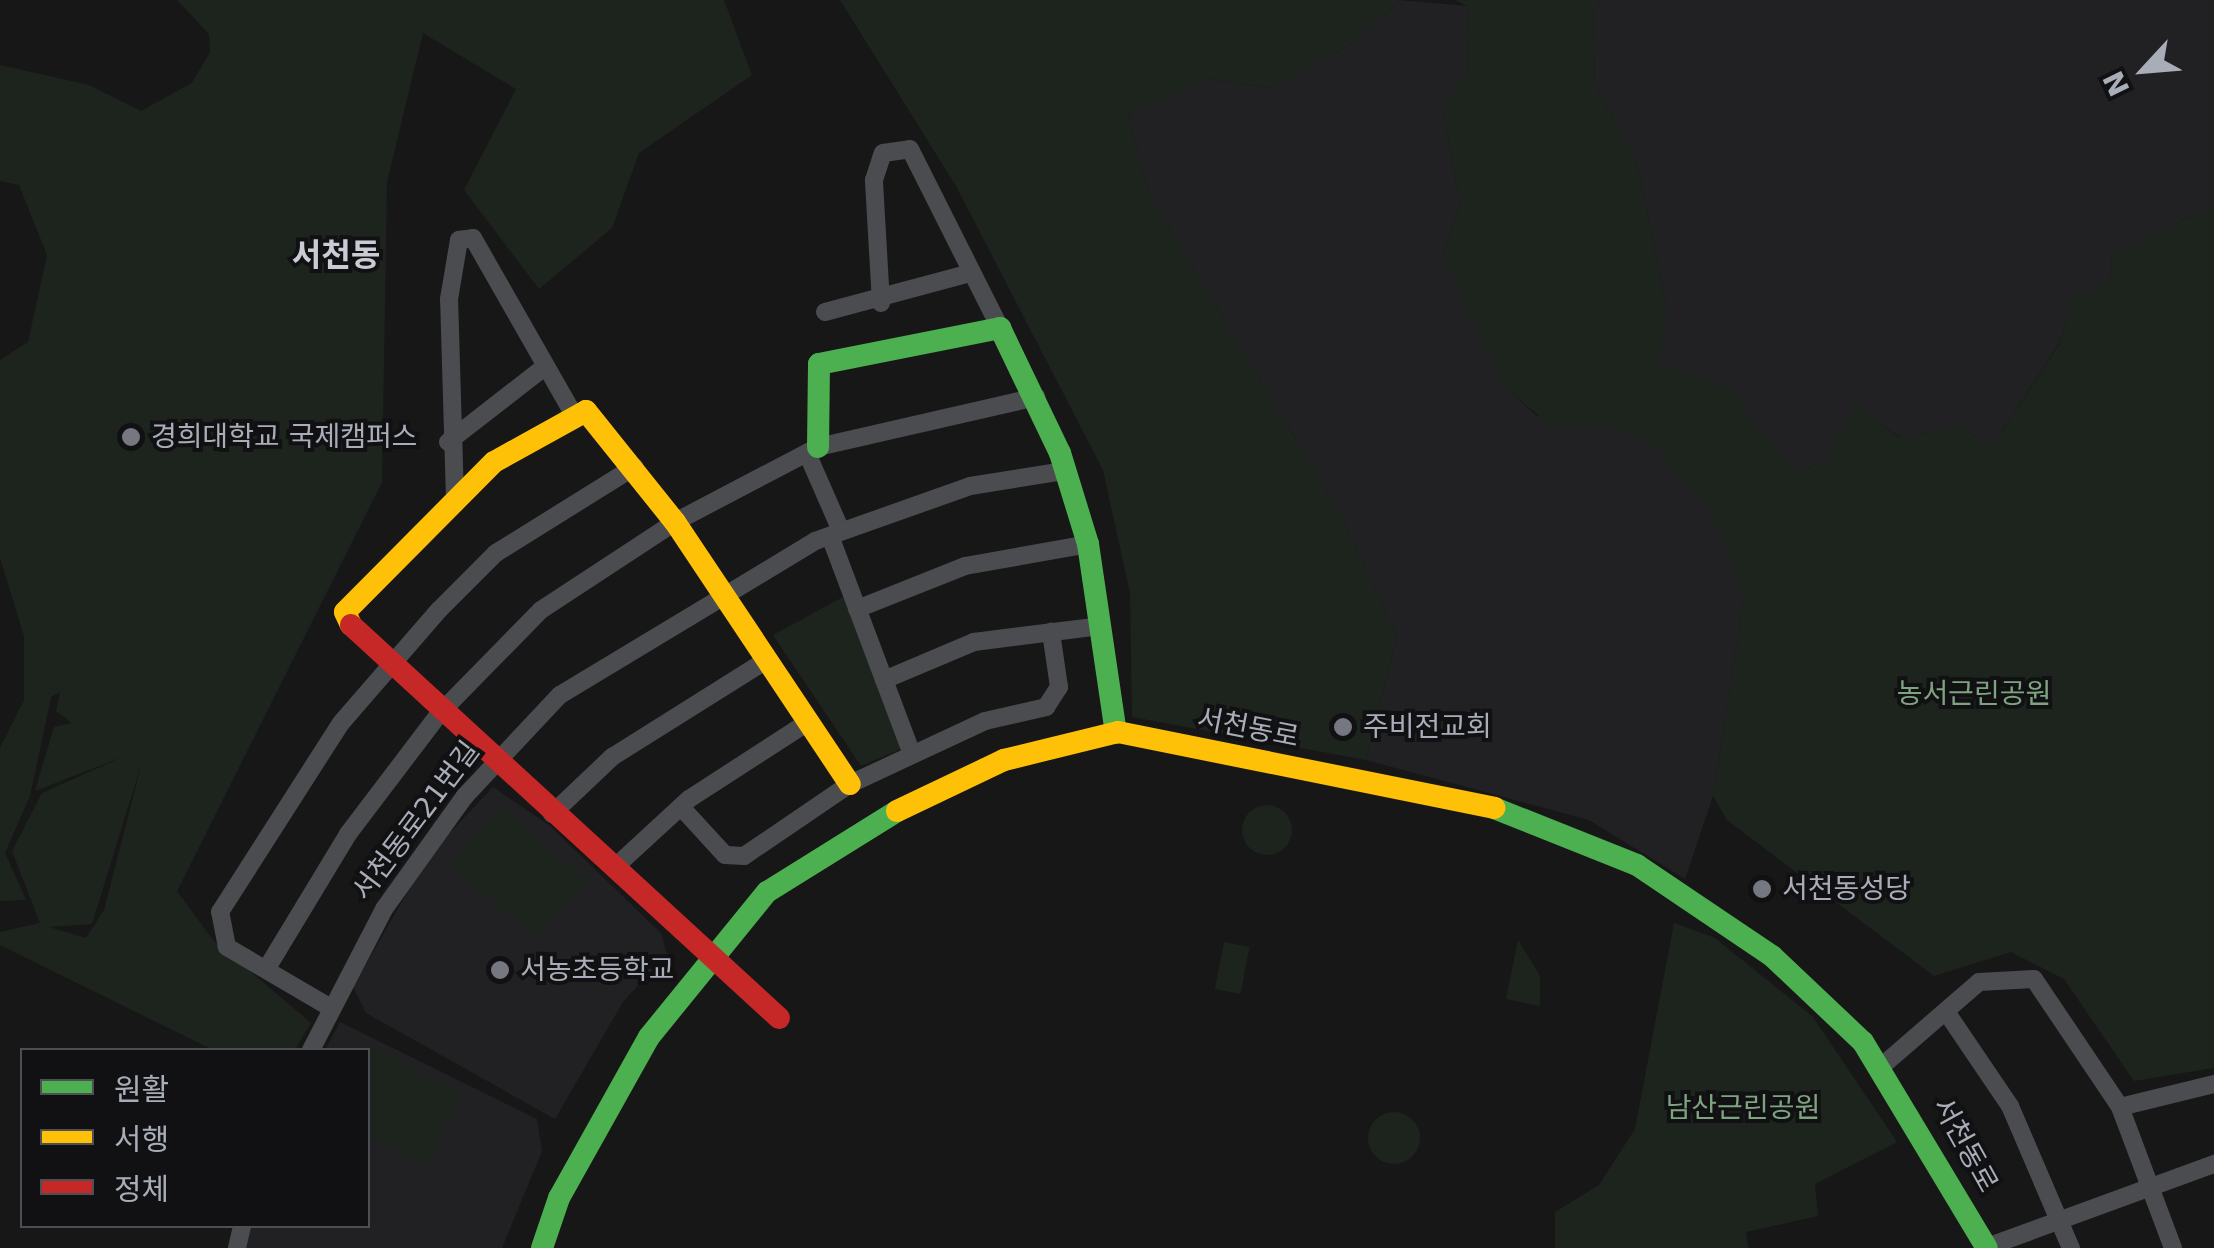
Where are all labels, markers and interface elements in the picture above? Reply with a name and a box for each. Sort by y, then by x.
north arrow [2094,20,2194,120]
text: N [2097,66,2137,101]
district label: 서천동 [292,236,380,274]
place label: 경희대학교 국제캠퍼스 [151,420,418,454]
marker: 경희대학교 국제캠퍼스 [120,426,142,448]
park label: 농서근린공원 [1897,677,2051,711]
street label: 서천동로 [1194,702,1302,754]
place label: 주비전교회 [1363,710,1492,744]
marker: 주비전교회 [1332,716,1354,738]
street label: 서천동로21번길 [345,735,487,907]
place label: 서천동성당 [1782,872,1911,906]
marker: 서천동성당 [1751,878,1773,900]
place label: 서농초등학교 [520,953,675,987]
marker: 서농초등학교 [489,959,511,981]
legend [20,1048,370,1228]
text: 원활 [114,1072,169,1107]
park label: 남산근린공원 [1666,1091,1820,1125]
street label: 서천동로 [1925,1092,2005,1198]
text: 서행 [114,1122,169,1157]
text: 정체 [114,1172,169,1207]

